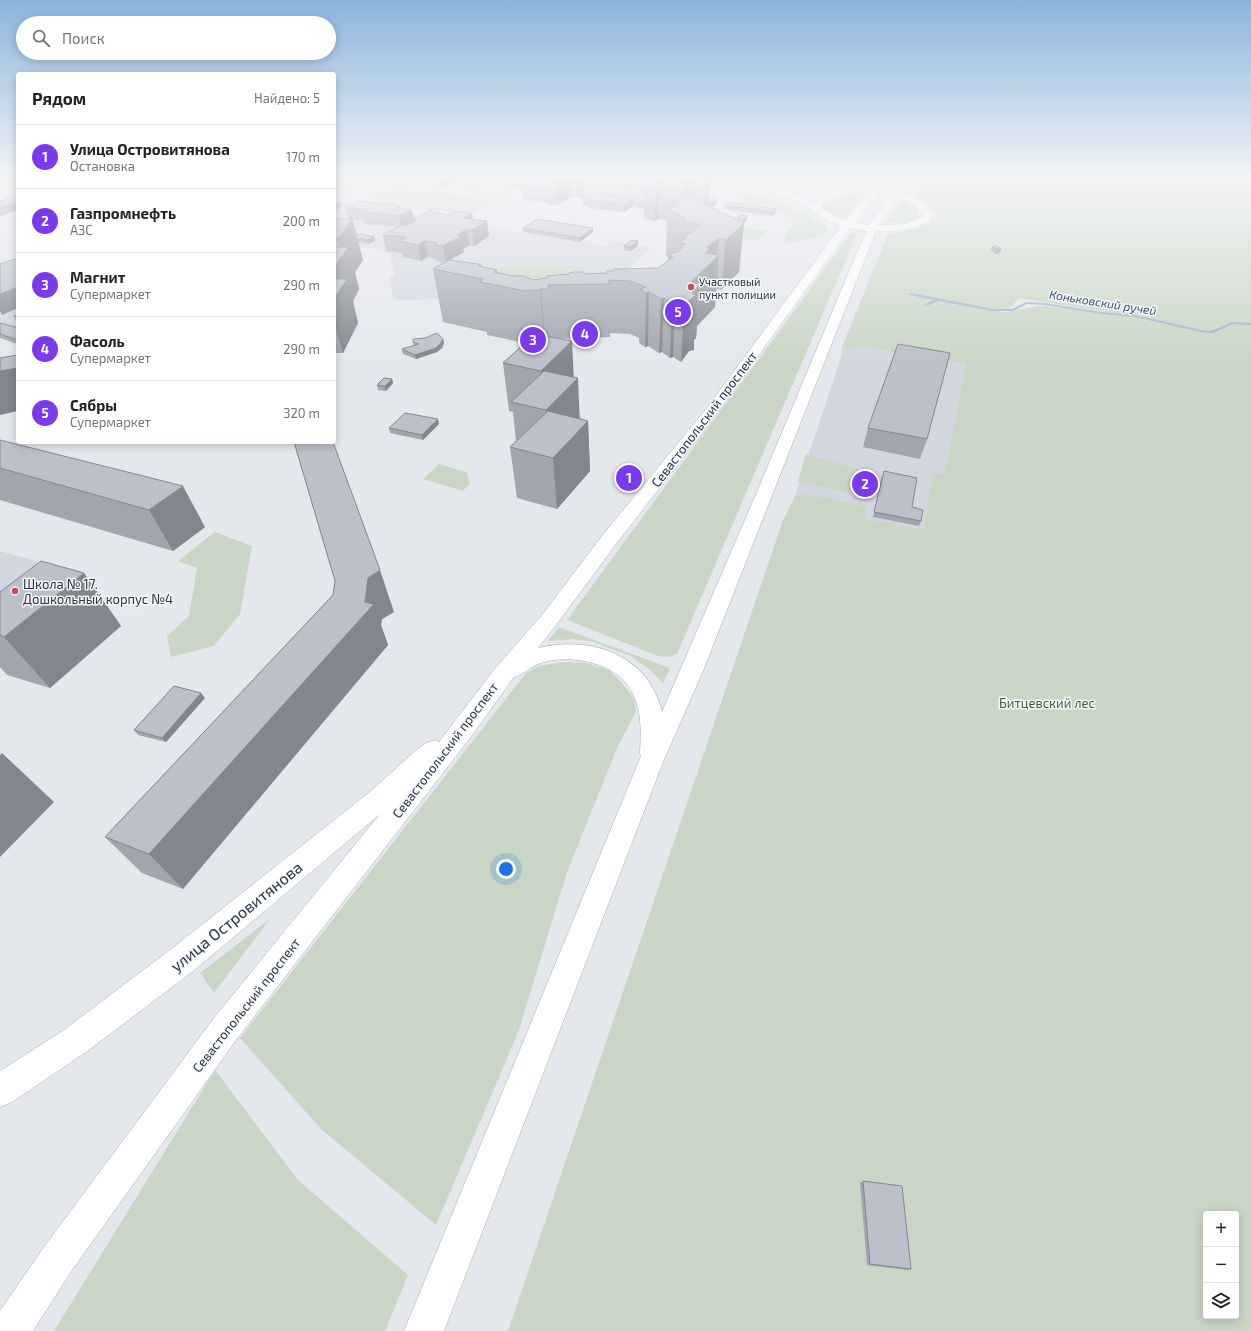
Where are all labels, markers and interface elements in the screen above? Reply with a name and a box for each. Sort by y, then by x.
search box [16,16,336,60]
icon: search [30,27,52,49]
text: Поиск [62,29,105,47]
text: Рядом [32,88,86,108]
text: Найдено: 5 [254,90,320,106]
text: Улица Островитянова [70,140,230,158]
text: 1 [42,149,48,165]
text: 170 m [286,149,320,165]
text: Остановка [70,158,135,174]
text: Газпромнефть [70,204,176,222]
text: 2 [41,213,49,229]
text: 200 m [283,213,320,229]
text: АЗС [70,222,93,238]
text: Магнит [70,268,125,286]
place label: Участковый пункт полиции [699,275,776,302]
text: 3 [41,277,49,293]
text: 290 m [283,277,320,293]
marker: Участковый пункт полиции [686,282,696,292]
text: Супермаркет [70,286,151,302]
water label: Коньковский ручей [1048,287,1158,317]
pin: 5 [665,297,691,327]
pin: 4 [572,319,598,349]
pin: 3 [520,325,546,355]
text: Фасоль [70,332,125,350]
text: 4 [41,341,49,357]
text: 290 m [283,341,320,357]
street label: Севастопольский проспект [648,347,761,490]
text: Супермаркет [70,350,151,366]
text: Сябры [70,396,117,414]
text: 5 [41,405,49,421]
text: 320 m [283,405,320,421]
text: Супермаркет [70,414,151,430]
pin: 1 [616,463,642,493]
pin: 2 [852,469,878,499]
place label: Школа № 17. Дошкольный корпус №4 [23,576,173,607]
marker: Школа № 17. Дошкольный корпус №4 [10,586,20,596]
street label: Севастопольский проспект [389,678,502,821]
park label: Битцевский лес [999,695,1095,711]
street label: улица Островитянова [166,857,306,976]
your location [496,859,516,879]
street label: Севастопольский проспект [189,934,304,1075]
map controls [1203,1211,1239,1319]
button: + [1203,1211,1239,1247]
button: − [1203,1247,1239,1283]
button: layers [1203,1283,1239,1319]

